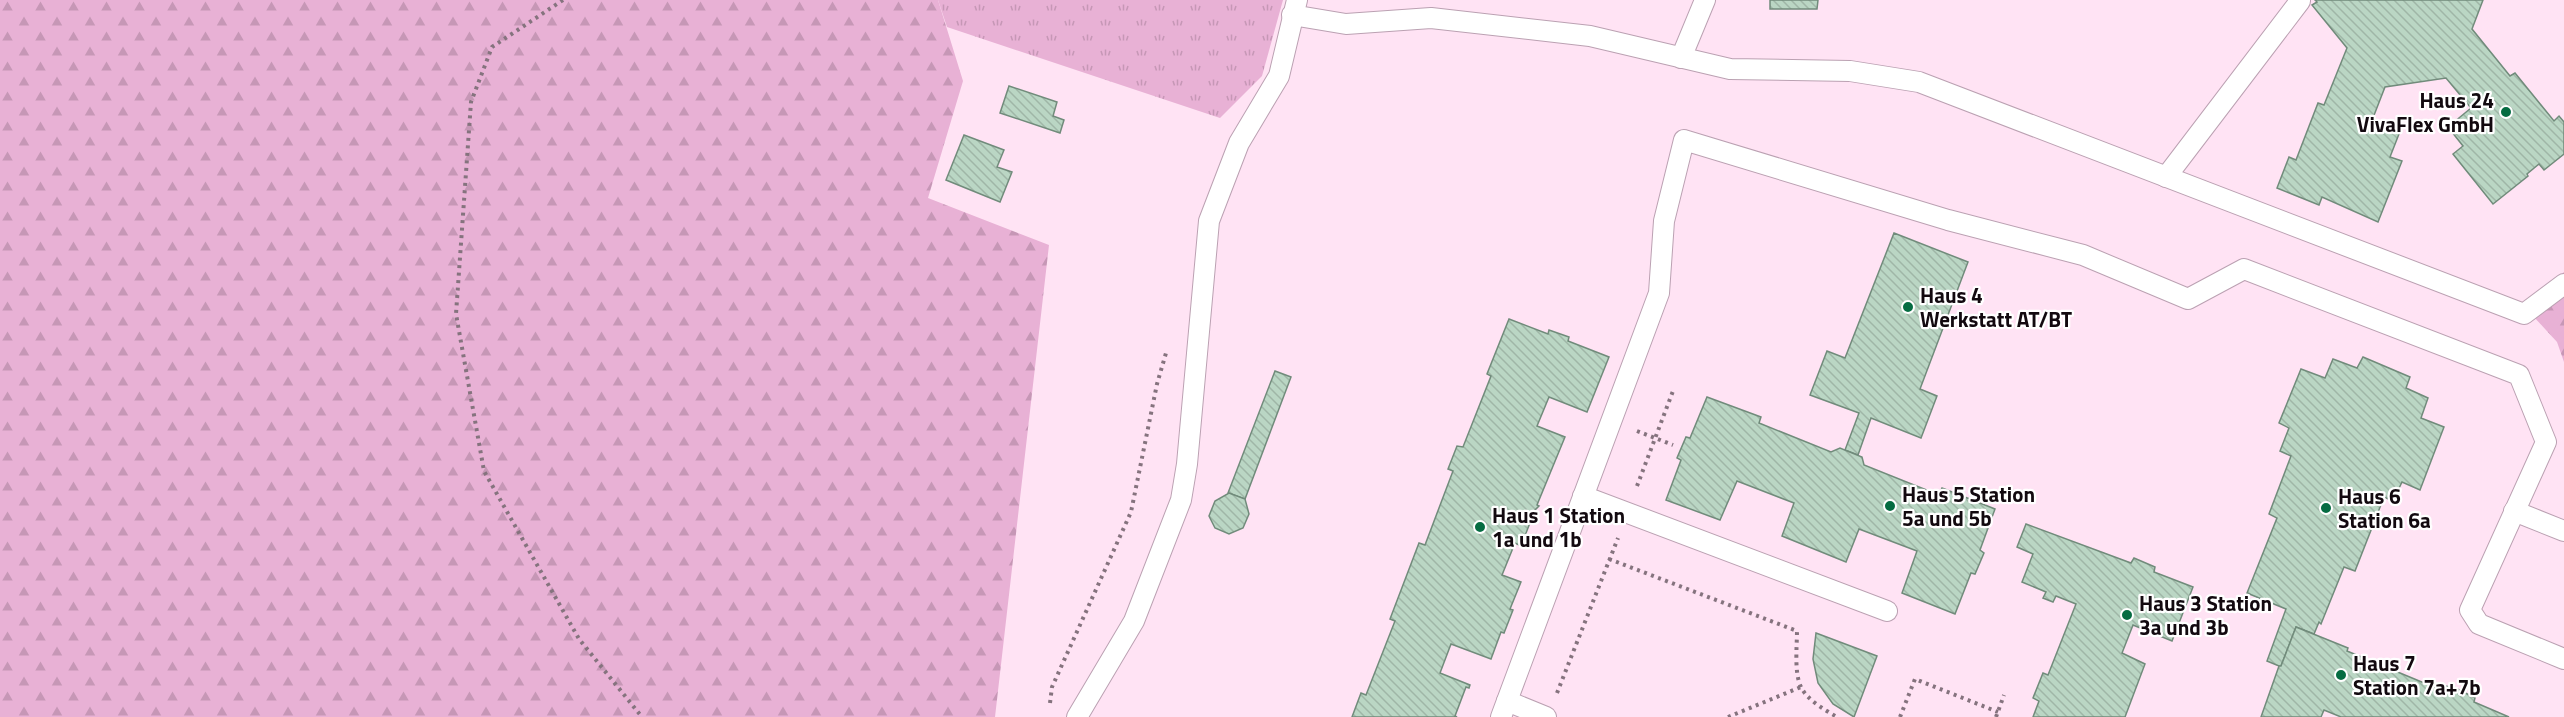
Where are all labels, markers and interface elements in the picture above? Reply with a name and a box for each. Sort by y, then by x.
place label: Haus 24 VivaFlex GmbH [2357,84,2494,140]
marker: Haus 24 VivaFlex GmbH [2499,105,2513,119]
place label: Haus 4 Werkstatt AT/BT [1920,279,2072,335]
marker: Haus 4 Werkstatt AT/BT [1901,300,1915,314]
place label: Haus 5 Station 5a und 5b [1902,478,2035,534]
place label: Haus 6 Station 6a [2338,480,2431,536]
place label: Haus 1 Station 1a und 1b [1492,499,1625,555]
marker: Haus 5 Station 5a und 5b [1883,499,1897,513]
marker: Haus 6 Station 6a [2319,501,2333,515]
marker: Haus 1 Station 1a und 1b [1473,520,1487,534]
place label: Haus 3 Station 3a und 3b [2139,587,2272,643]
marker: Haus 3 Station 3a und 3b [2120,608,2134,622]
place label: Haus 7 Station 7a+7b [2353,647,2481,703]
marker: Haus 7 Station 7a+7b [2334,668,2348,682]

